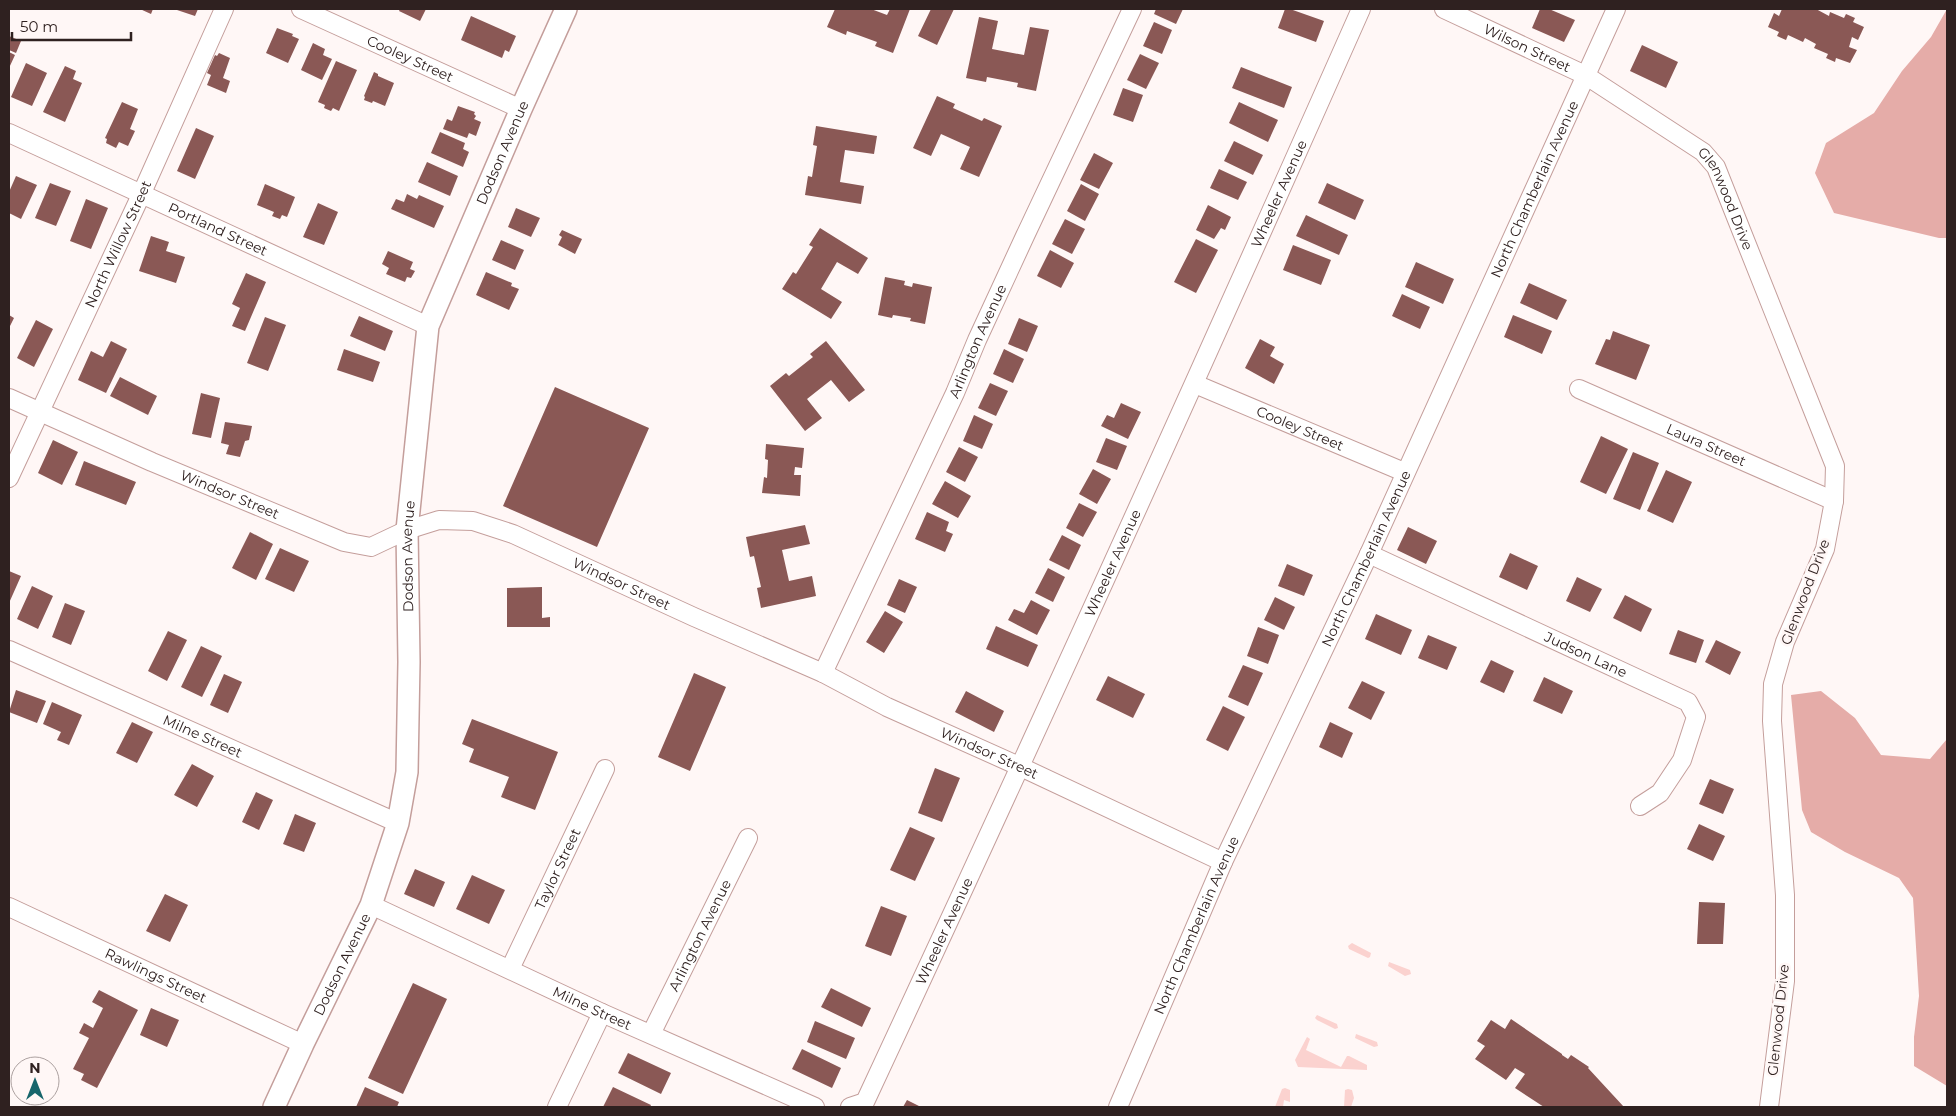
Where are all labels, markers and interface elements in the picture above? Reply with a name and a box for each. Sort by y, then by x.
scale bar [12,10,131,42]
text: 50 m [20,17,58,36]
street label: Wilson Street [1481,20,1574,76]
street label: Cooley Street [364,31,457,86]
street label: Dodson Avenue [472,98,533,207]
street label: North Chamberlain Avenue [1486,98,1582,281]
street label: Wheeler Avenue [1247,137,1311,250]
street label: Glenwood Drive [1694,143,1757,253]
street label: North Willow Street [81,177,155,311]
street label: Portland Street [165,199,271,260]
street label: Arlington Avenue [945,281,1010,401]
street label: Cooley Street [1254,402,1347,455]
street label: Laura Street [1664,420,1749,470]
street label: Windsor Street [178,466,282,523]
street label: North Chamberlain Avenue [1317,467,1415,650]
street label: Dodson Avenue [398,500,419,612]
street label: Wheeler Avenue [1081,506,1145,620]
street label: Glenwood Drive [1777,537,1833,647]
street label: Windsor Street [570,554,674,614]
street label: Judson Lane [1541,627,1630,682]
street label: Milne Street [160,711,245,762]
street label: Windsor Street [938,723,1041,783]
street label: Taylor Street [531,825,585,912]
street label: North Chamberlain Avenue [1150,833,1243,1017]
street label: Wheeler Avenue [912,875,977,988]
street label: Arlington Avenue [665,877,735,994]
street label: Dodson Avenue [309,910,375,1018]
street label: Rawlings Street [102,944,210,1007]
street label: Glenwood Drive [1763,963,1793,1077]
street label: Milne Street [550,982,635,1034]
north arrow [10,1056,60,1106]
text: N [29,1059,41,1077]

